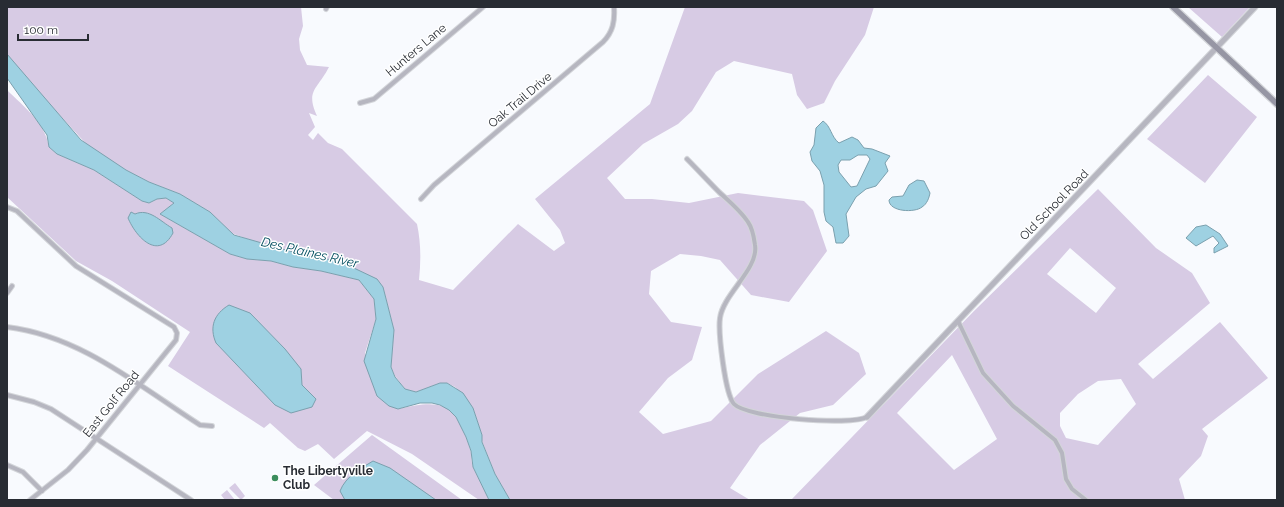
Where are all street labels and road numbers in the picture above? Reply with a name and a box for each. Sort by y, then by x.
street label: Hunters Lane [383,21,449,79]
street label: Oak Trail Drive [485,69,555,131]
street label: Old School Road [1017,167,1091,243]
street label: East Golf Road [80,368,142,440]

